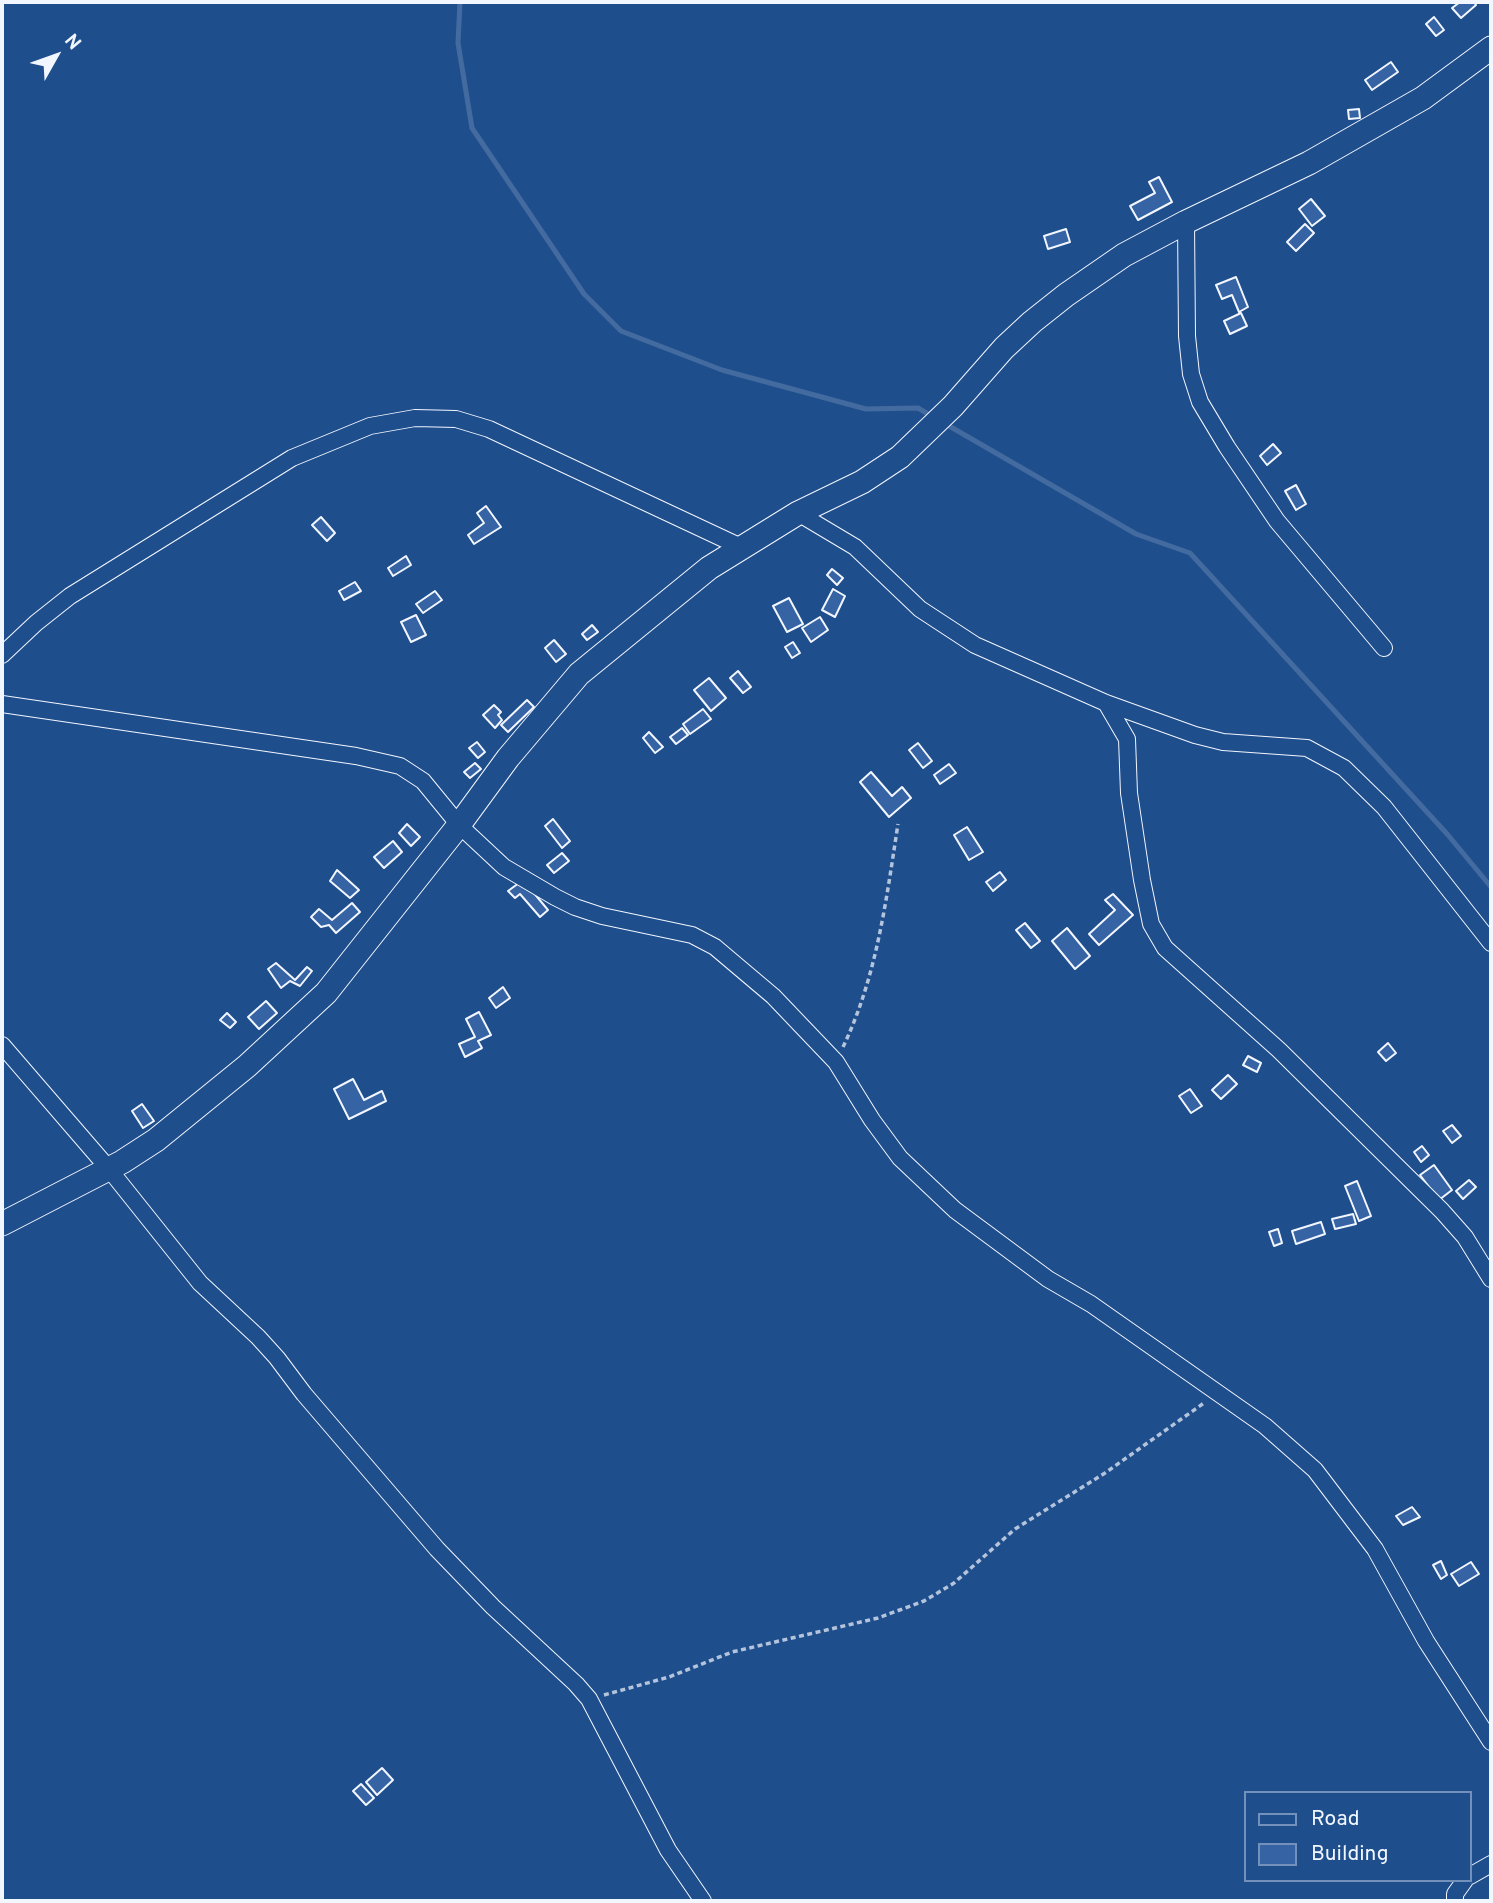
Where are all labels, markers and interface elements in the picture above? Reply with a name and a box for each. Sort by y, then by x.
north arrow [21,21,91,91]
text: N [59,30,86,55]
legend [1244,1791,1472,1882]
text: Road [1311,1806,1360,1833]
text: Building [1311,1841,1389,1868]

